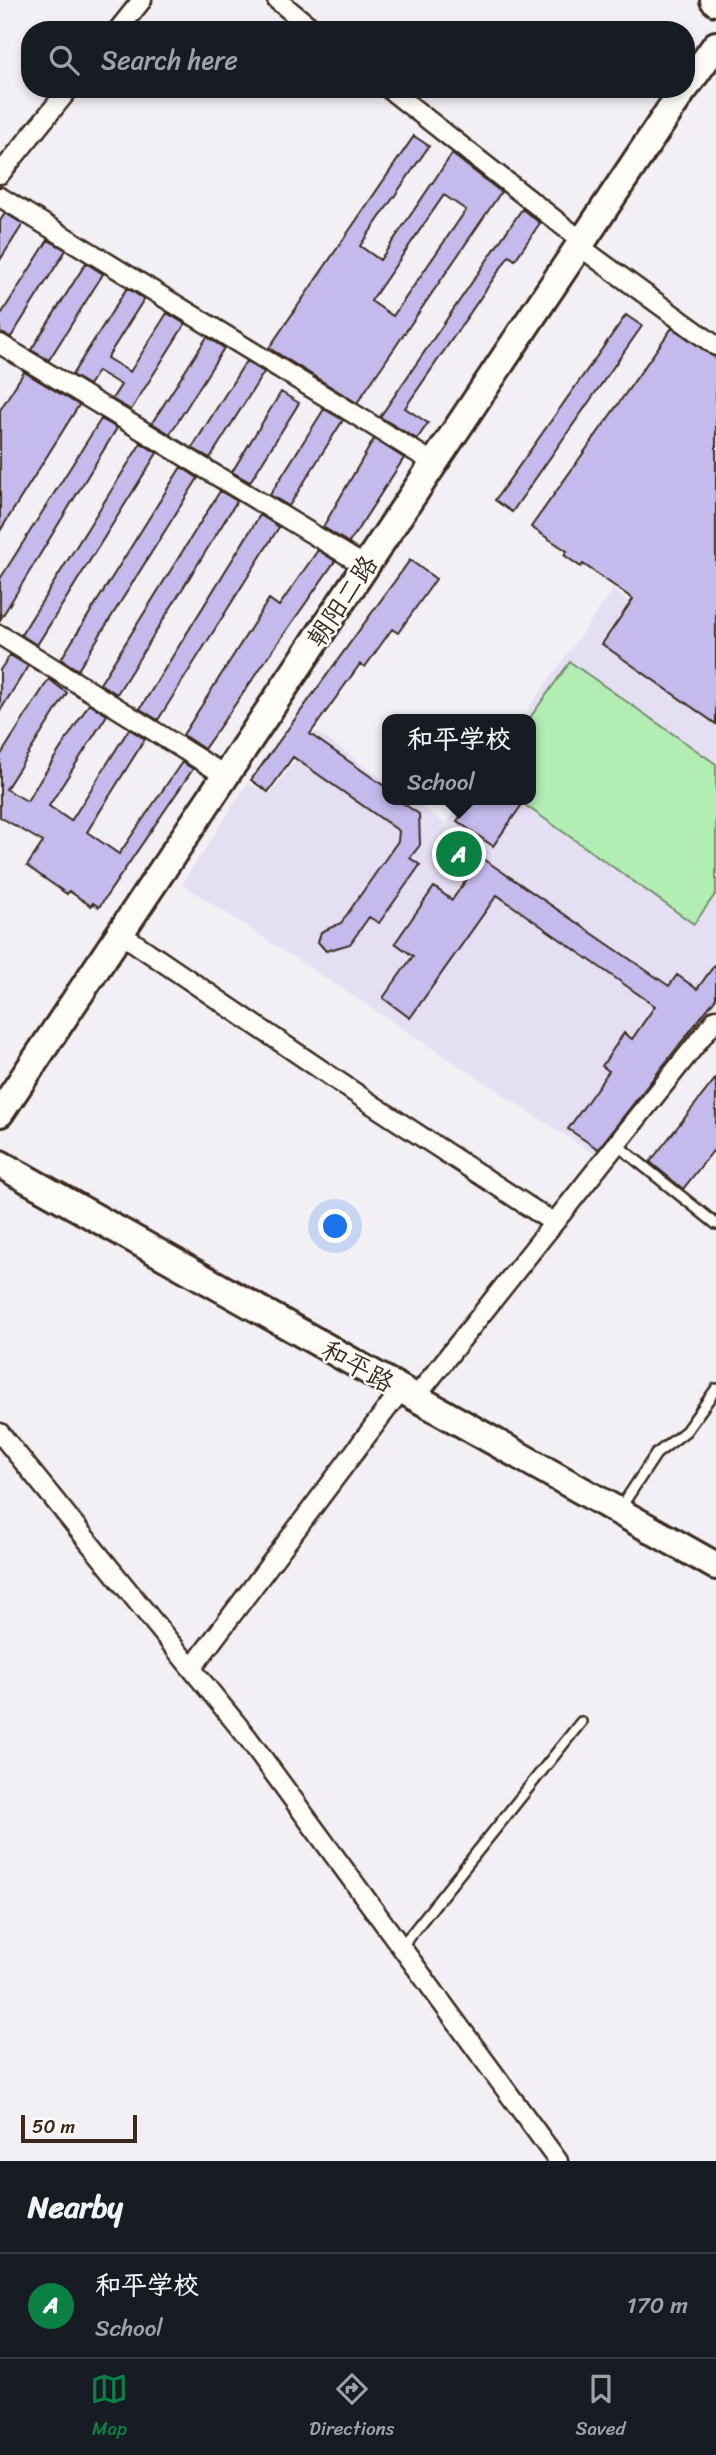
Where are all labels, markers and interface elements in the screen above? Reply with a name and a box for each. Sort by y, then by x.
search box [21,21,695,98]
text: Search here [101,37,238,83]
icon: search [45,41,83,79]
street label: 朝阳二路 [294,545,390,657]
popup [382,714,536,805]
text: 和平学校 [407,716,511,762]
text: School [407,762,475,803]
pin: A [436,828,482,880]
your location [318,1209,352,1243]
street label: 和平路 [313,1327,403,1405]
text: 50 m [32,2110,75,2143]
scale bar [21,2112,136,2144]
text: Nearby [28,2180,123,2234]
text: 和平学校 [95,2262,199,2308]
text: A [43,2285,59,2326]
text: 170 m [627,2285,688,2326]
text: School [95,2308,163,2349]
tab: Map [90,2370,128,2445]
tab: Directions [309,2370,395,2445]
tab: Saved [575,2370,626,2445]

